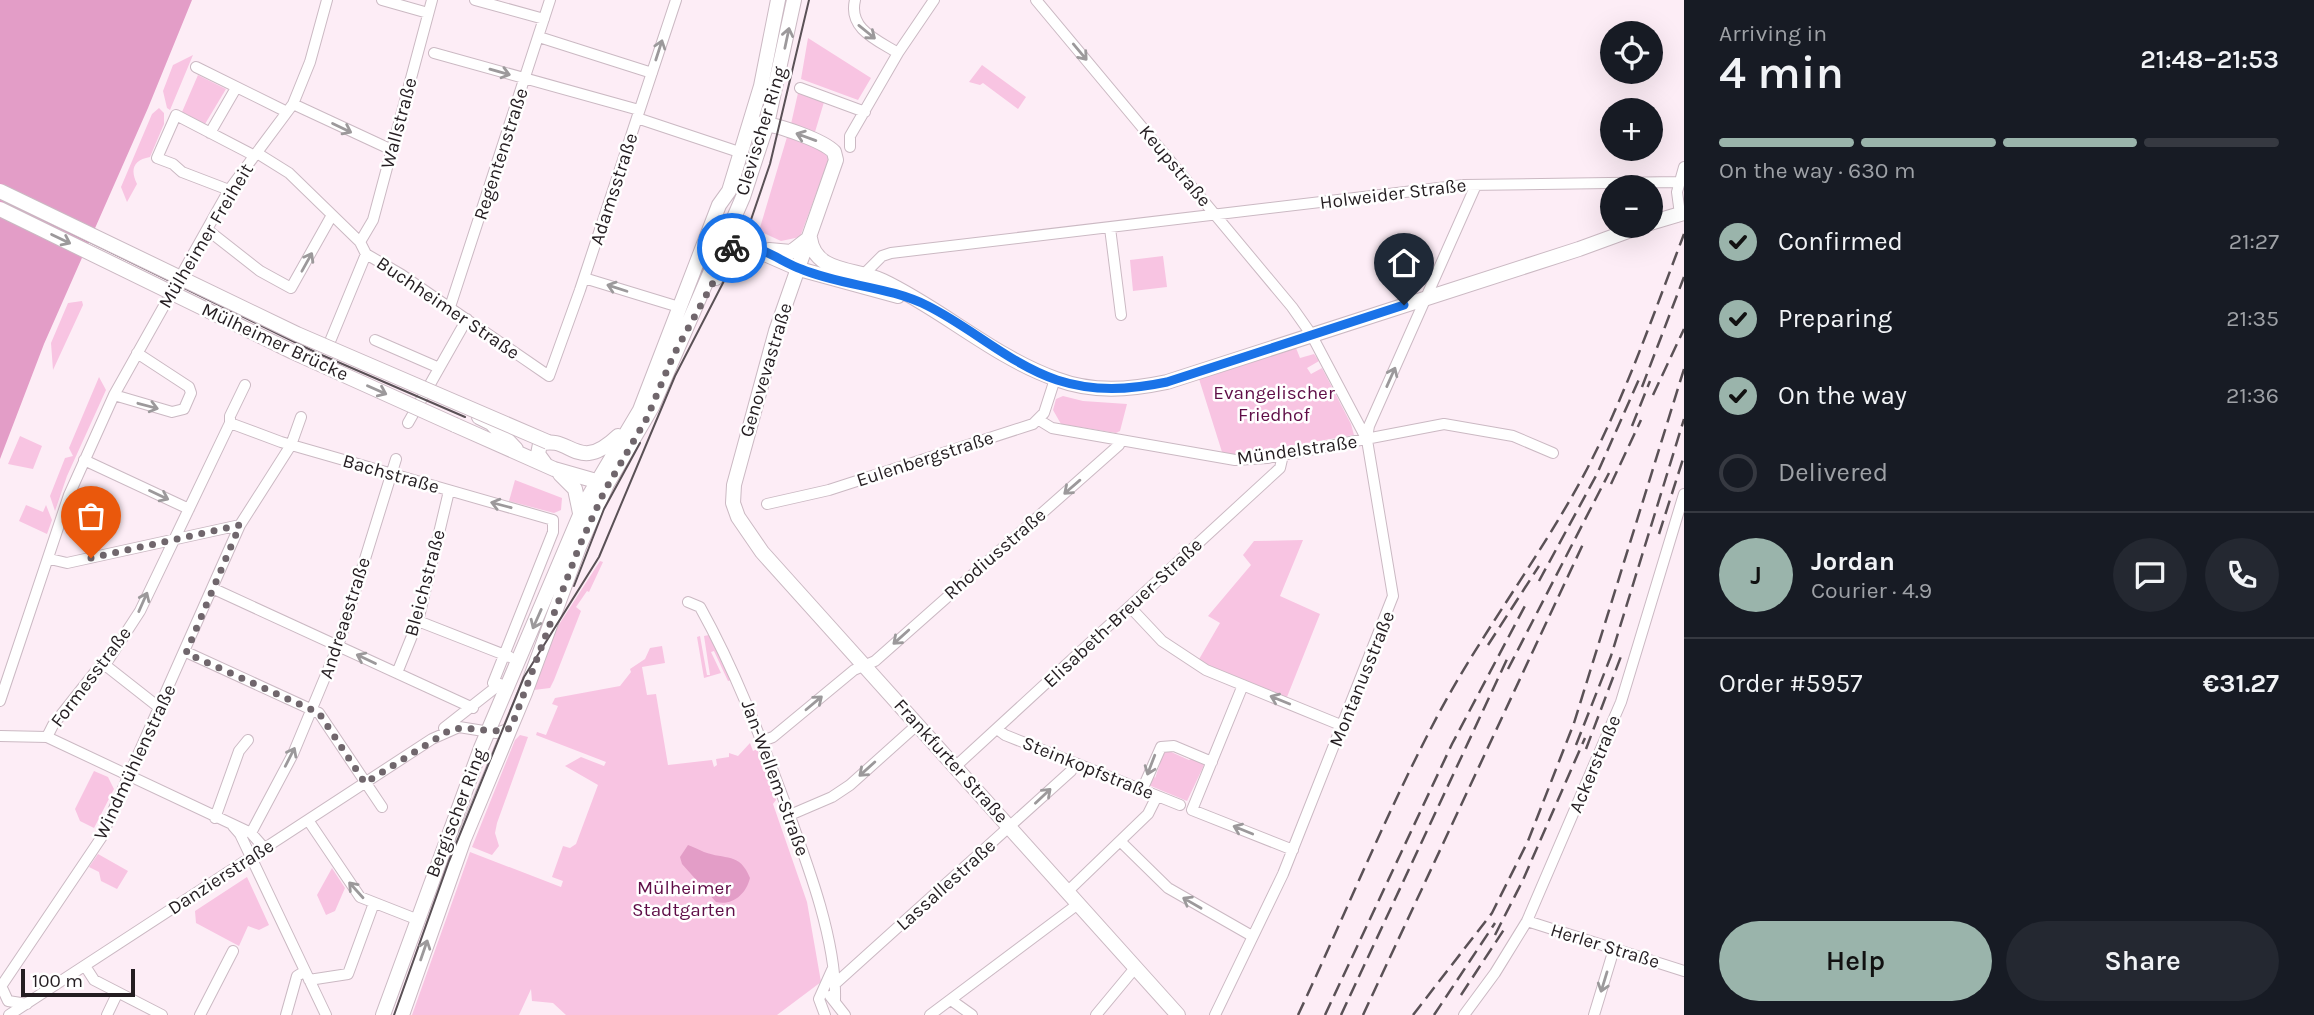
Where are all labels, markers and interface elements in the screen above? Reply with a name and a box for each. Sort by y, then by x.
text: Arriving in [1719,20,1827,47]
map controls [1600,21,1663,238]
button: locate [1600,21,1663,84]
one-way arrow [857,24,875,39]
one-way arrow [781,27,795,50]
one-way arrow [653,39,666,61]
one-way arrow [1072,43,1088,61]
text: 21:48–21:53 [2140,44,2279,75]
text: 4 min [1719,46,1844,100]
street label: Clevischer Ring [731,64,791,198]
one-way arrow [489,66,511,79]
street label: Wallstraße [376,75,422,171]
street label: Regentenstraße [469,85,533,223]
button: + [1600,98,1663,161]
one-way arrow [331,121,352,135]
street label: Keupstraße [1135,121,1215,211]
street label: Adamsstraße [586,130,642,248]
one-way arrow [795,130,817,143]
text: On the way · 630 m [1719,157,1915,184]
street label: Mülheimer Freiheit [154,160,258,312]
street label: Holweider Straße [1319,174,1467,214]
button: − [1600,175,1663,238]
courier [697,213,767,283]
icon: check [1719,223,1757,261]
text: Confirmed [1778,226,1903,257]
text: 21:27 [2229,228,2279,255]
icon: bike [713,229,751,267]
one-way arrow [50,232,71,246]
pin [1374,233,1434,305]
icon: home [1385,244,1423,282]
one-way arrow [301,252,314,273]
street label: Buchheimer Straße [372,252,524,364]
one-way arrow [607,281,629,294]
street label: Mülheimer Brücke [198,298,352,386]
street label: Genovevastraße [735,300,797,440]
icon: check [1719,300,1757,338]
text: Preparing [1778,303,1892,334]
text: 21:35 [2226,305,2279,332]
one-way arrow [1385,367,1398,388]
icon: check [1719,377,1757,415]
text: On the way [1778,380,1907,411]
park label: Evangelischer Friedhof [1213,382,1335,426]
text: 21:36 [2226,382,2279,409]
one-way arrow [366,384,387,397]
one-way arrow [136,400,158,413]
street label: Eulenbergstraße [854,426,996,492]
street label: Mündelstraße [1235,431,1359,469]
street label: Bachstraße [340,450,442,498]
text: Delivered [1778,457,1888,488]
one-way arrow [1063,479,1081,495]
pin [61,486,121,558]
one-way arrow [147,489,169,502]
icon: bag [72,497,110,535]
one-way arrow [490,498,513,511]
street label: Rhodiusstraße [940,504,1050,604]
street label: Bleichstraße [400,527,450,639]
street label: Elisabeth-Breuer-Straße [1039,534,1207,692]
button: chat [2113,538,2187,612]
button: phone [2205,538,2279,612]
text: Jordan [1811,546,1895,577]
street label: Andreaestraße [315,555,375,681]
text: J [1750,560,1762,591]
text: Courier · 4.9 [1811,577,1932,604]
one-way arrow [137,592,150,614]
one-way arrow [530,608,543,629]
street label: Montanusstraße [1325,608,1399,750]
street label: Formesstraße [46,622,136,732]
one-way arrow [892,629,910,645]
one-way arrow [356,652,377,665]
text: Order #5957 [1719,668,1862,699]
text: €31.27 [2203,668,2279,699]
street label: Windmühlenstraße [89,681,181,843]
one-way arrow [1269,693,1291,706]
street label: Frankfurter Straße [889,694,1013,828]
one-way arrow [804,695,822,711]
street label: Jan-Wellem-Straße [737,697,813,859]
street label: Ackerstraße [1565,712,1625,816]
street label: Steinkopfstraße [1019,732,1157,804]
street label: Bergischer Ring [421,745,491,881]
one-way arrow [284,747,298,768]
one-way arrow [1144,754,1157,776]
one-way arrow [859,761,877,777]
one-way arrow [1034,788,1051,805]
one-way arrow [1232,822,1254,835]
street label: Danzierstraße [164,835,278,919]
street label: Lassallestraße [892,835,1000,935]
park label: Mülheimer Stadtgarten [632,877,736,921]
one-way arrow [348,881,364,899]
one-way arrow [1182,896,1203,909]
street label: Herler Straße [1548,919,1662,973]
button: Help [1719,921,1992,1001]
button: Share [2006,921,2279,1001]
one-way arrow [419,940,431,962]
scale bar [21,966,135,998]
text: 100 m [32,970,83,992]
one-way arrow [1597,971,1610,993]

